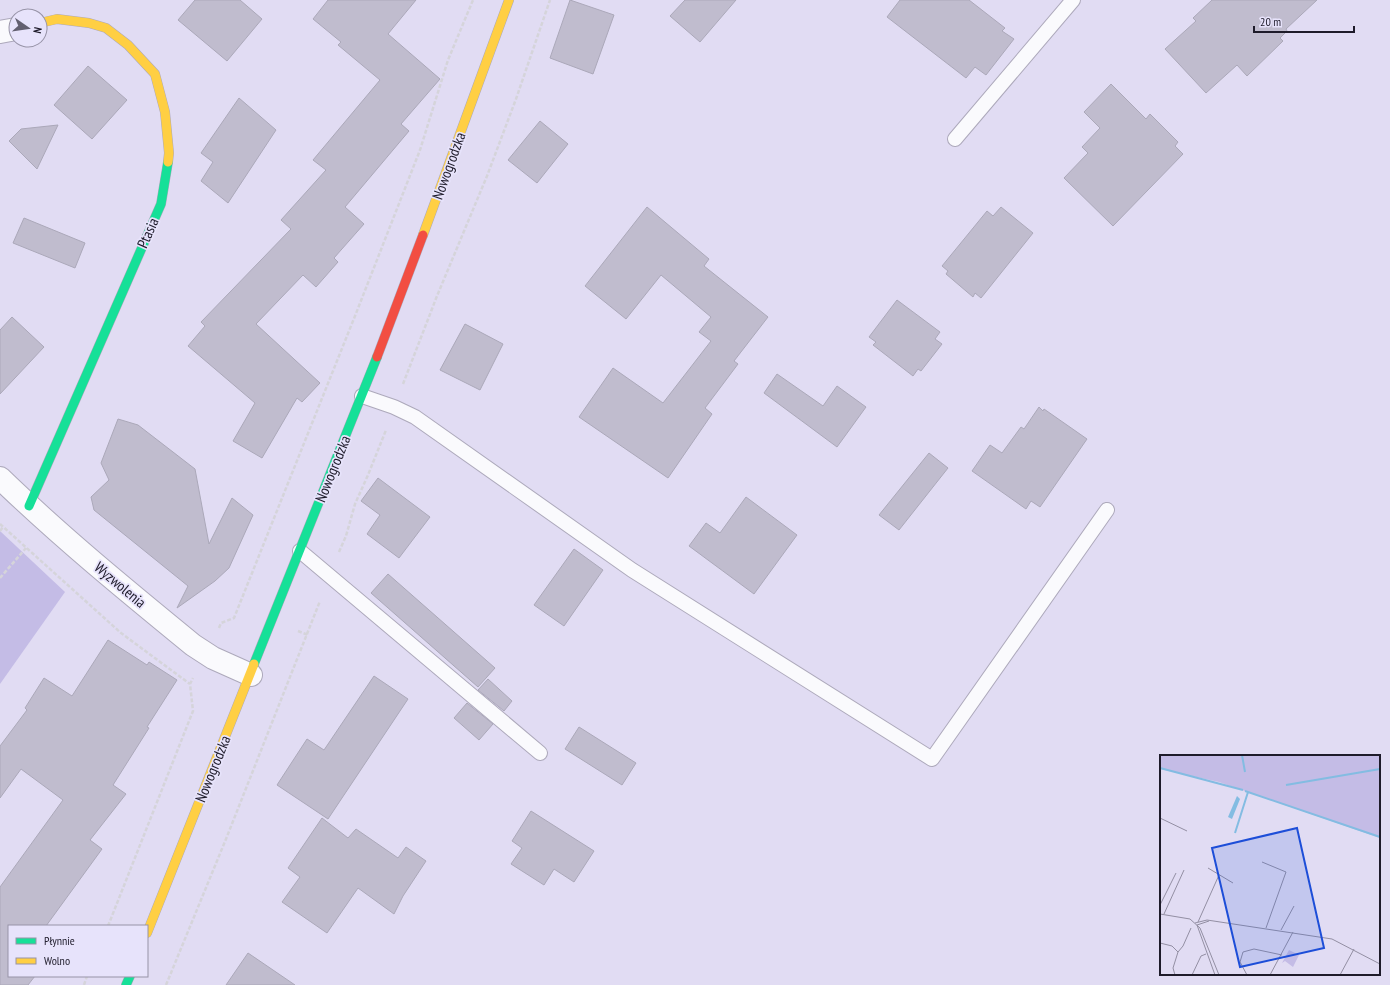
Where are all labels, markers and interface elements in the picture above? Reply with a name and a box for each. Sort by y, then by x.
north arrow [8,8,48,48]
scale bar [1254,8,1354,34]
text: 20 m [1260,14,1281,29]
text: N [30,26,45,35]
street label: Nowogrodzka [428,129,469,202]
street label: Ptasia [133,215,163,251]
street label: Nowogrodzka [311,433,355,505]
street label: Wyzwolenia [91,558,150,612]
street label: Nowogrodzka [191,733,235,805]
inset map [1160,755,1380,975]
legend [8,925,148,977]
text: Płynnie [44,933,75,948]
text: Wolno [44,953,70,968]

